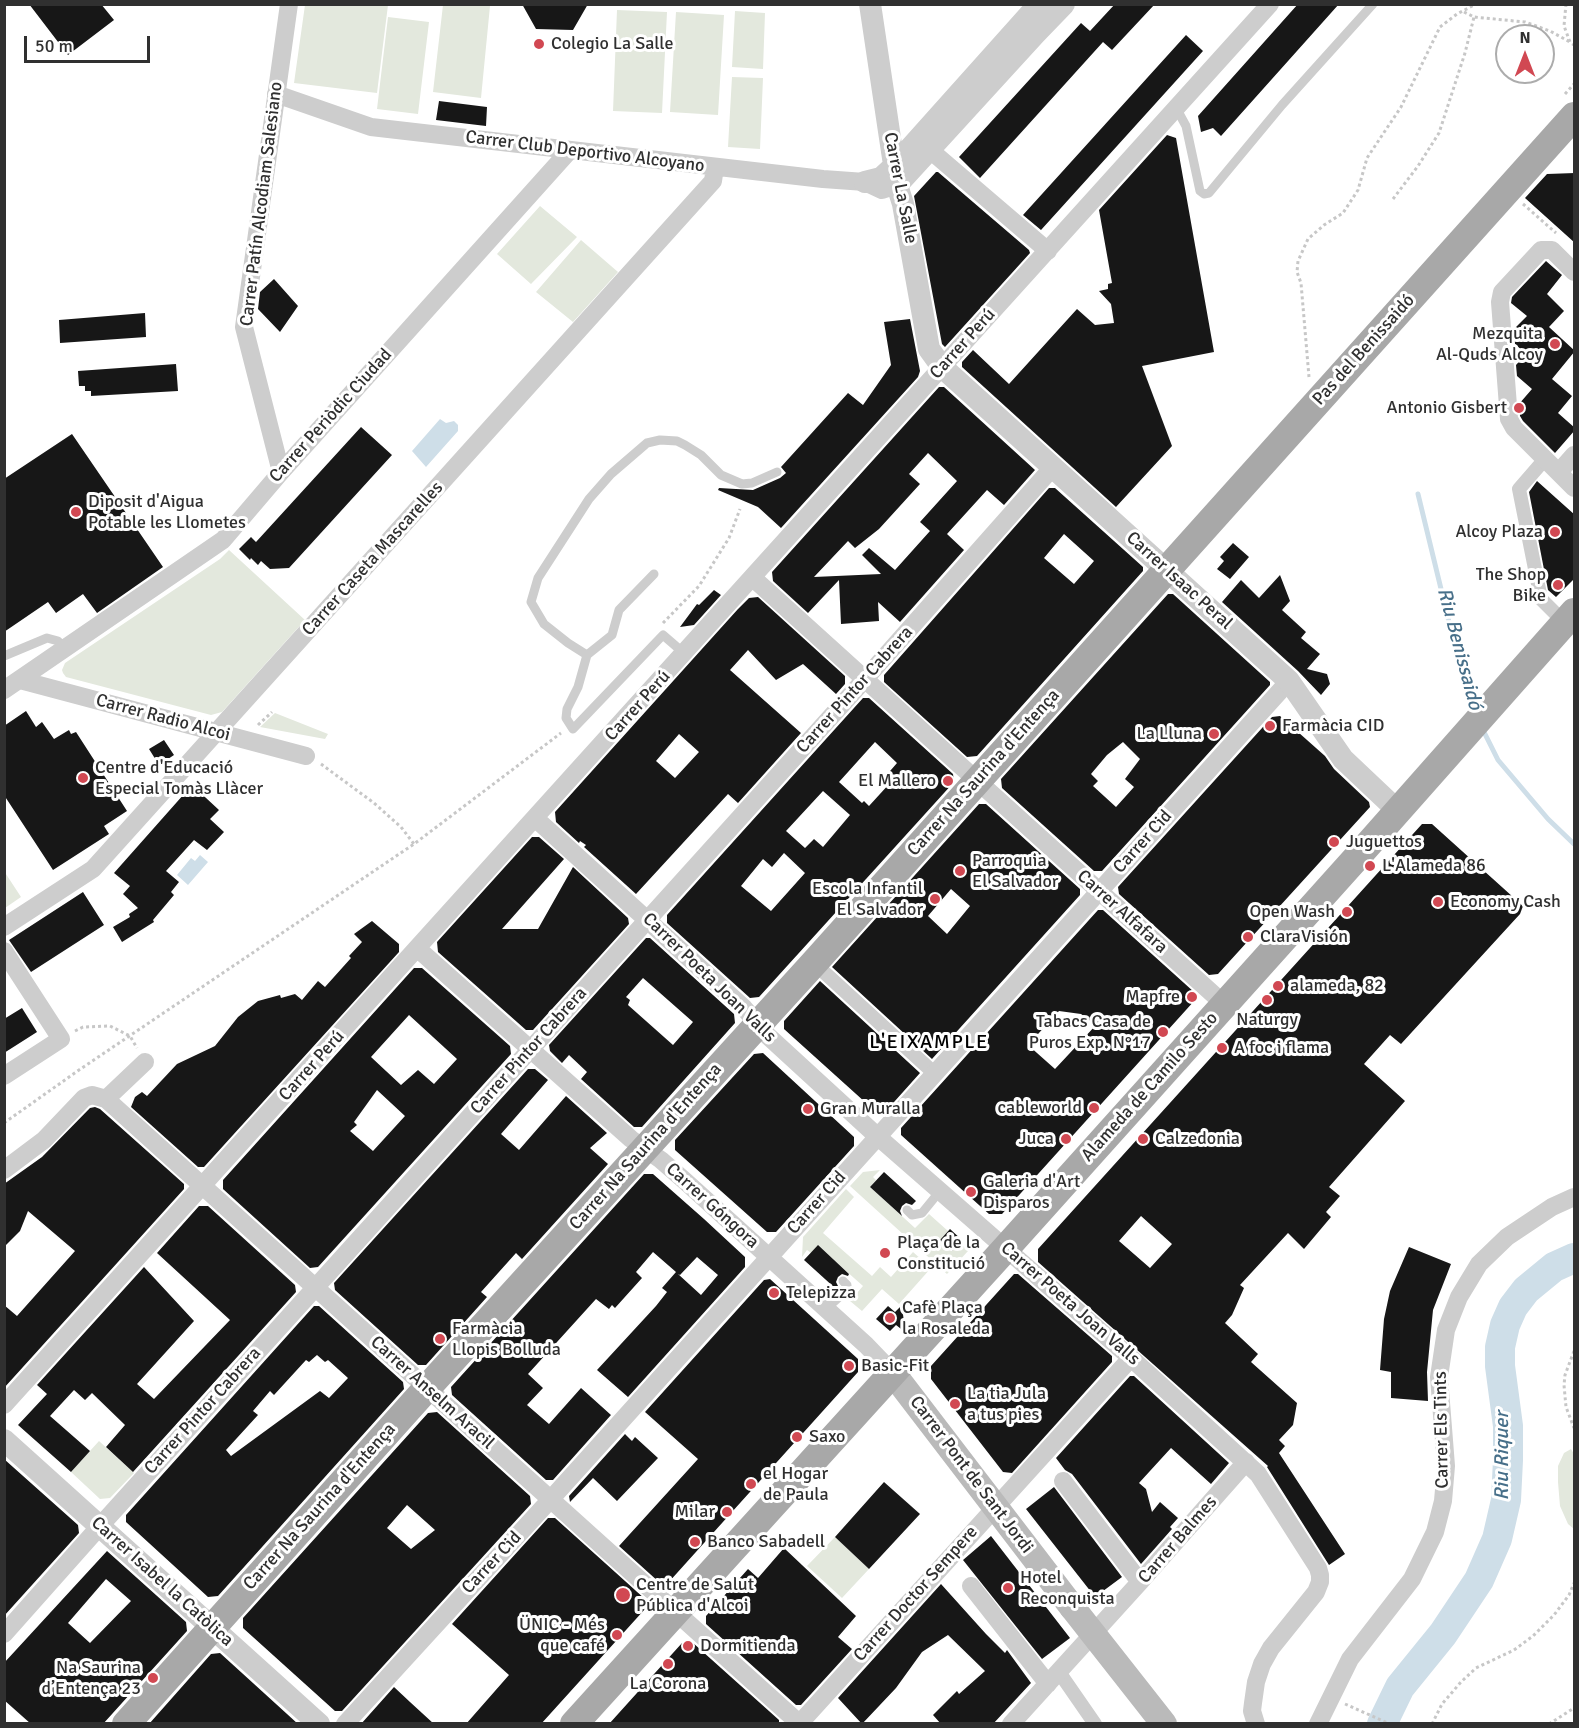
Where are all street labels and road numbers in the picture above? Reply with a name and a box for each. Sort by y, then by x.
street label: Carrer Patín Alcodiam Salesiano [236,81,288,327]
street label: Carrer Club Deportivo Alcoyano [464,127,706,177]
street label: Carrer La Salle [879,130,921,246]
street label: Pas del Benissaidó [1309,290,1419,410]
street label: Carrer Perú [926,304,1000,384]
street label: Carrer Periòdic Ciudad [265,345,397,487]
street label: Carrer Caseta Mascarelles [298,477,448,641]
street label: Carrer Isaac Peral [1121,528,1237,634]
street label: Carrer Pintor Cabrera [792,622,918,758]
street label: Carrer Perú [601,666,675,746]
street label: Carrer Na Saurina d'Entença [903,685,1065,861]
street label: Carrer Radio Alcoi [93,690,233,746]
street label: Carrer Cid [1109,806,1177,878]
street label: Carrer Alfafara [1072,866,1172,958]
street label: Carrer Poeta Joan Valls [638,909,780,1047]
street label: Carrer Pintor Cabrera [466,983,592,1119]
street label: Alameda de Camilo Sesto [1077,1008,1223,1166]
street label: Carrer Perú [275,1026,349,1106]
street label: Carrer Na Saurina d'Entença [565,1059,727,1235]
street label: Carrer Góngora [661,1159,763,1253]
street label: Carrer Cid [783,1167,851,1239]
street label: Carrer Poeta Joan Valls [996,1238,1144,1370]
street label: Carrer Anselm Aracil [366,1332,498,1454]
street label: Carrer Pintor Cabrera [140,1343,266,1479]
street label: Carrer Els Tints [1430,1371,1454,1489]
street label: Carrer Pont de Sant Jordi [905,1392,1037,1558]
street label: Carrer Na Saurina d'Entença [239,1419,401,1595]
street label: Carrer Balmes [1134,1492,1222,1588]
street label: Carrer Isabel la Catòlica [87,1513,237,1651]
street label: Carrer Doctor Sempere [849,1522,983,1666]
street label: Carrer Cid [458,1527,526,1599]

